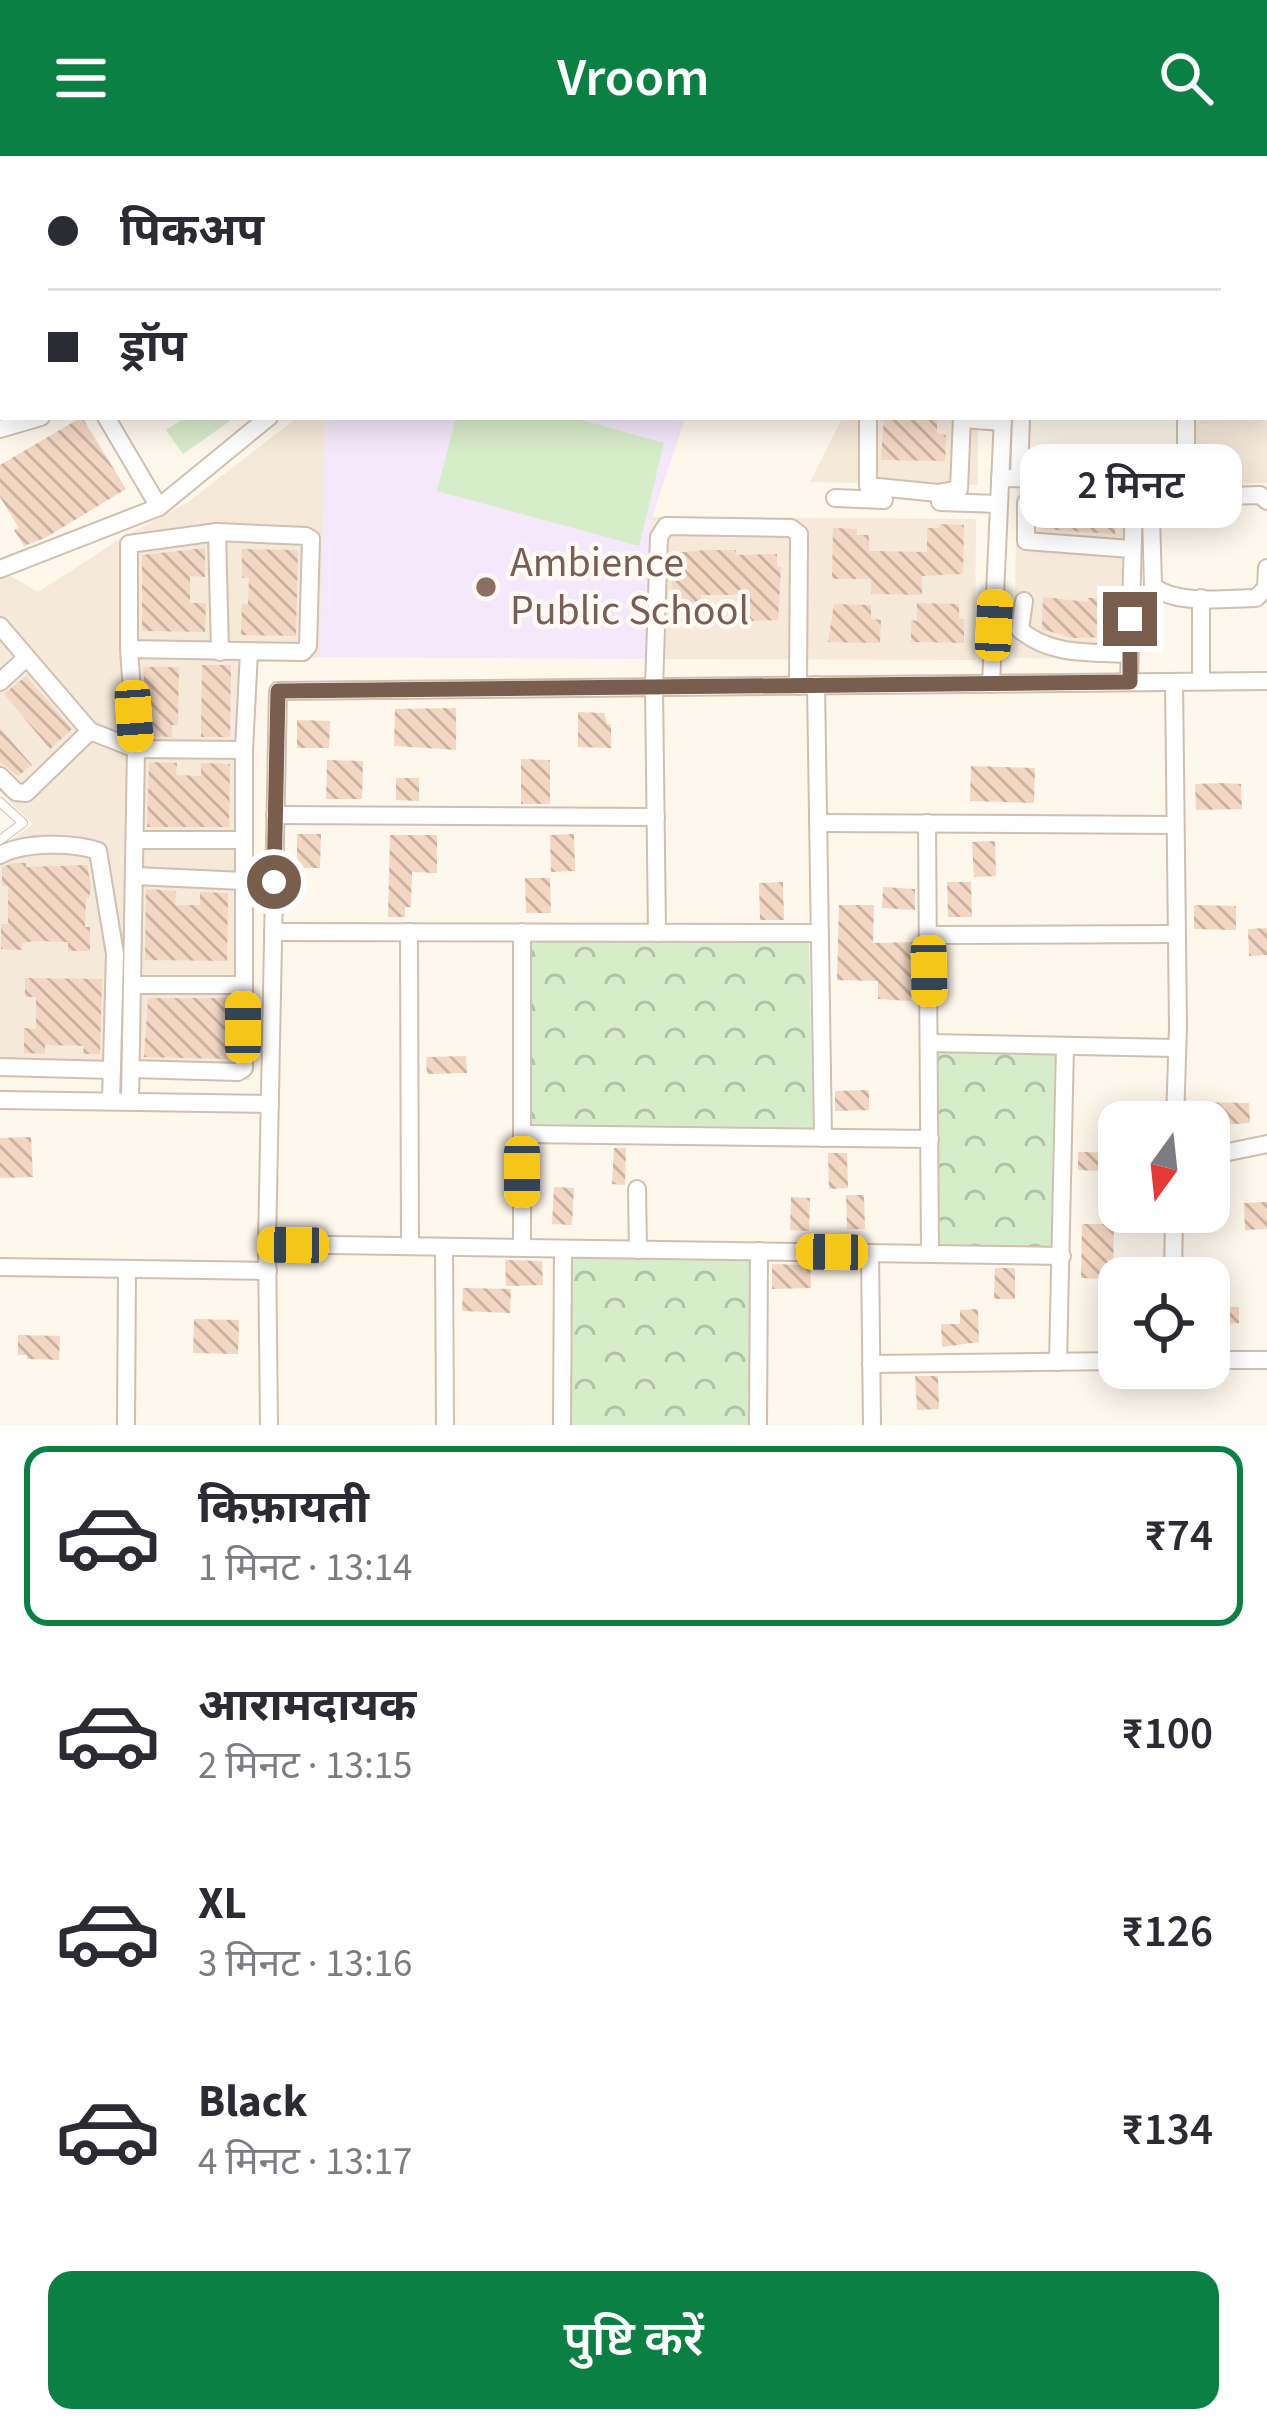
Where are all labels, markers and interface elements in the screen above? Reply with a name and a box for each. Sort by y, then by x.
text: Vroom [557,40,710,117]
icon: menu [48,45,114,111]
icon: search [1153,45,1219,111]
text: पिकअप [120,199,264,263]
text: ड्रॉप [120,315,187,379]
callout: 2 मिनट [1019,445,1241,529]
text: 2 मिनट [1078,458,1184,514]
place label: Ambience Public School [510,533,749,641]
marker: Ambience Public School [473,574,499,600]
car [974,588,1014,662]
route end [1103,592,1157,646]
car [114,679,154,753]
route start [247,855,301,909]
car [910,935,948,1007]
car [225,991,261,1063]
north arrow [1098,1101,1230,1233]
map controls [1098,1101,1230,1389]
car [504,1136,540,1208]
car [257,1226,329,1264]
car [796,1233,868,1271]
button: locate [1098,1257,1230,1389]
text: किफ़ायती [198,1476,369,1540]
icon: car [54,1482,162,1590]
text: ₹74 [1144,1504,1213,1568]
text: 1 मिनट · 13:14 [198,1540,412,1596]
text: आरामदायक [198,1674,416,1738]
icon: car [54,1680,162,1788]
text: ₹100 [1121,1702,1213,1766]
text: 2 मिनट · 13:15 [198,1738,412,1794]
text: XL [198,1872,247,1936]
icon: car [54,1878,162,1986]
text: ₹126 [1121,1900,1213,1964]
text: 3 मिनट · 13:16 [198,1936,412,1992]
text: Black [198,2070,308,2134]
icon: car [54,2076,162,2184]
text: ₹134 [1121,2098,1213,2162]
text: 4 मिनट · 13:17 [198,2134,412,2190]
button: पुष्टि करें [48,2271,1219,2409]

